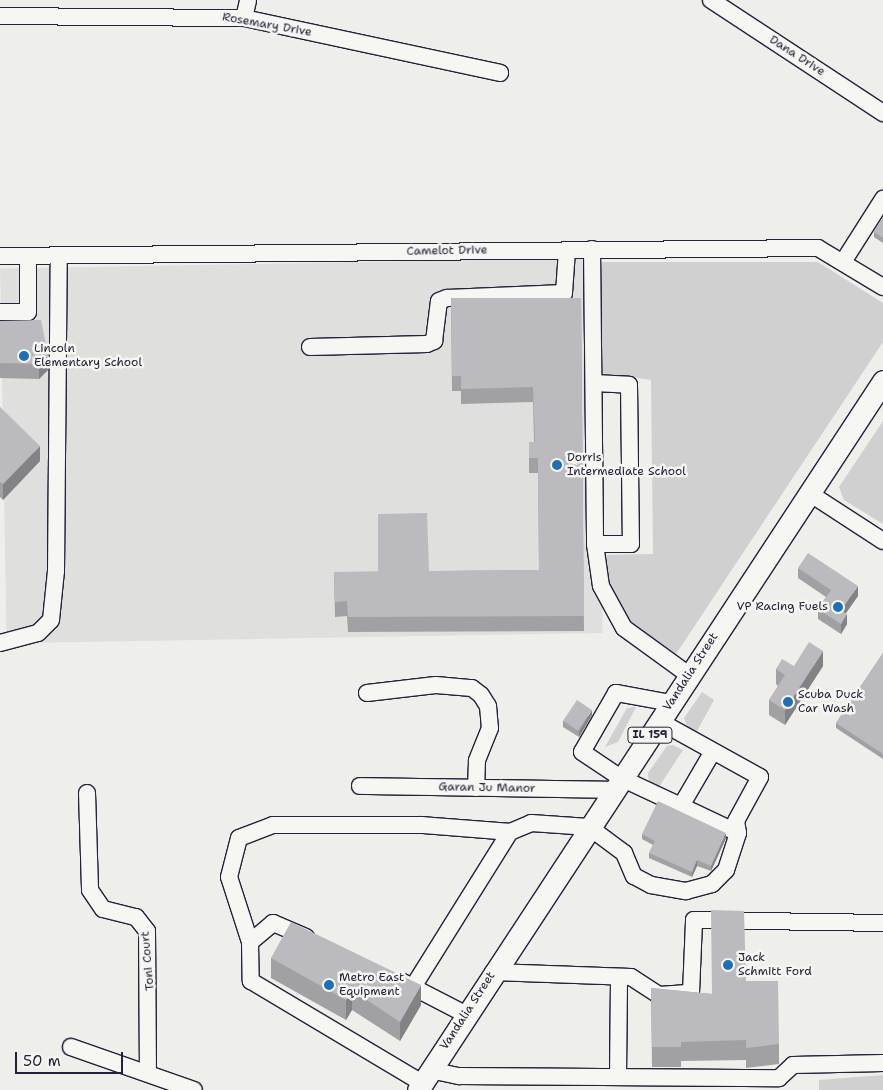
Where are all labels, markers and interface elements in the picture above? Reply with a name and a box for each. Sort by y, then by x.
street label: Rosemary Drive [221,10,313,40]
street label: Dana Drive [766,33,828,79]
street label: Camelot Drive [406,243,488,259]
place label: Lincoln Elementary School [34,342,142,370]
marker: Lincoln Elementary School [18,350,30,362]
place label: Dorris Intermediate School [567,451,686,479]
marker: Dorris Intermediate School [551,459,563,471]
place label: VP Racing Fuels [736,600,828,614]
marker: VP Racing Fuels [832,601,844,613]
street label: Vandalia Street [660,630,722,714]
place label: Scuba Duck Car Wash [798,688,863,716]
marker: Scuba Duck Car Wash [782,696,794,708]
road number: IL 159 [626,726,674,744]
street label: Garan Ju Manor [438,780,536,796]
street label: Toni Court [138,931,158,991]
place label: Jack Schmitt Ford [738,951,812,979]
marker: Jack Schmitt Ford [722,959,734,971]
street label: Vandalia Street [437,969,499,1053]
place label: Metro East Equipment [339,971,404,999]
marker: Metro East Equipment [323,979,335,991]
scale bar [18,1042,125,1074]
text: 50 m [23,1051,61,1071]

